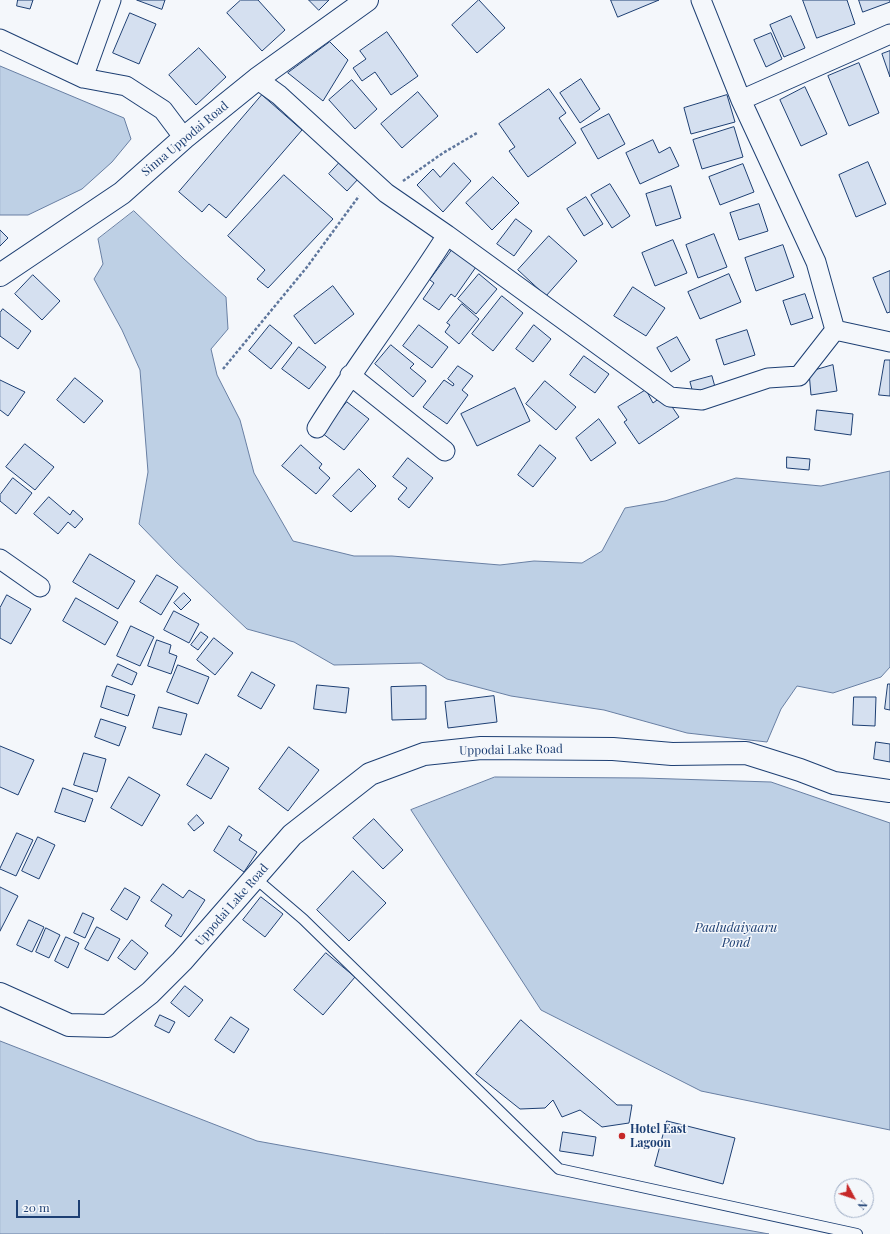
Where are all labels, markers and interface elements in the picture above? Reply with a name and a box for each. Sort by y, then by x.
street label: Sinna Uppodai Road [139,99,231,179]
street label: Uppodai Lake Road [459,742,563,758]
street label: Uppodai Lake Road [193,861,271,949]
water label: Paaludaiyaaru Pond [695,920,777,951]
place label: Hotel East Lagoon [630,1122,686,1150]
marker: Hotel East Lagoon [617,1131,627,1141]
north arrow [834,1178,874,1218]
scale bar [18,1192,82,1218]
text: N [855,1198,871,1213]
text: 20 m [23,1199,50,1215]

